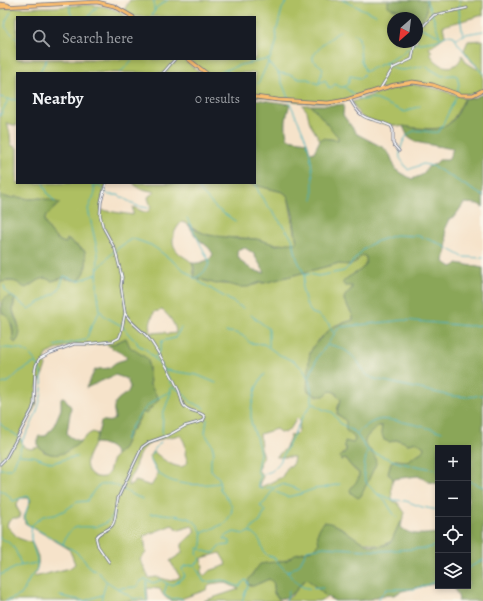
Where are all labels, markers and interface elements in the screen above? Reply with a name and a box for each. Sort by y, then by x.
north arrow [387,12,423,48]
search box [16,16,256,60]
icon: search [30,27,52,49]
text: Search here [62,28,133,48]
text: Nearby [32,87,83,110]
text: 0 results [195,90,240,107]
map controls [435,445,471,589]
button: + [435,445,471,481]
button: − [435,481,471,517]
button: locate [435,517,471,553]
button: layers [435,553,471,589]

